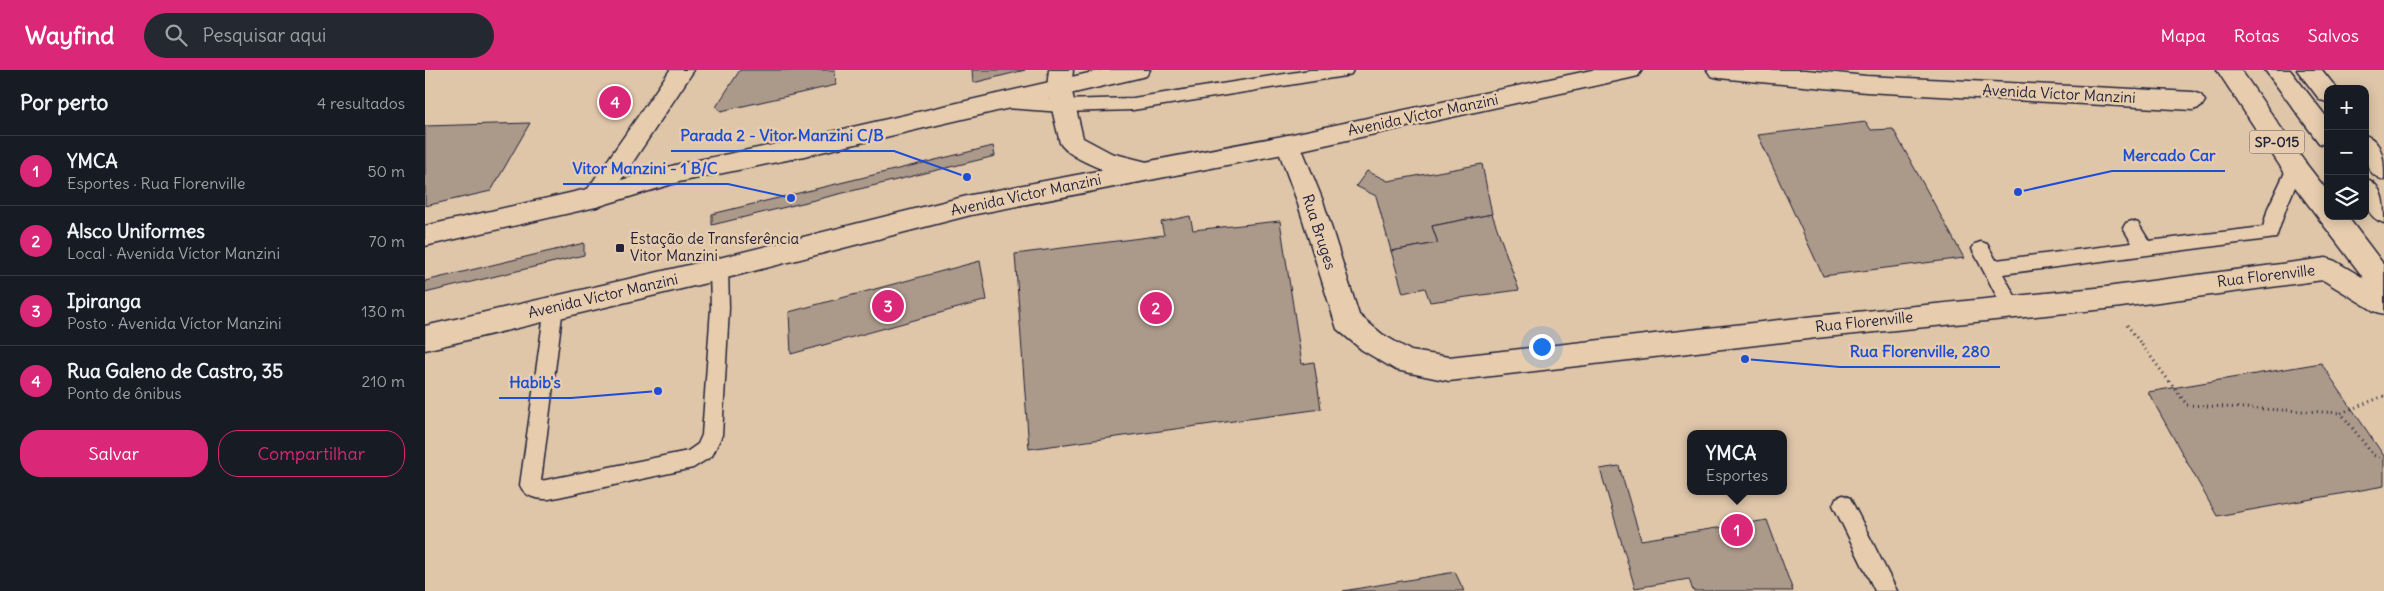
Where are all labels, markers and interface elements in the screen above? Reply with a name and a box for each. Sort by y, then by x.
search box [144,13,494,58]
text: Wayfind [25,20,114,50]
icon: search [162,21,190,49]
text: Pesquisar aqui [202,23,326,47]
text: Mapa [2161,24,2206,47]
text: Rotas [2234,24,2280,47]
text: Salvos [2308,24,2359,47]
street label: Avenida Víctor Manzini [1982,80,2136,107]
pin: 4 [599,83,631,121]
map controls [2324,85,2369,220]
button: + [2324,85,2369,130]
text: Por perto [20,89,108,116]
street label: Avenida Víctor Manzini [1346,89,1500,140]
text: 4 resultados [317,93,405,113]
callout: Parada 2 - Vitor Manzini C/B [671,120,894,151]
text: Parada 2 - Vitor Manzini C/B [680,125,884,145]
button: − [2324,130,2369,175]
road number: SP-015 [2249,131,2305,154]
callout: Mercado Car [2112,140,2225,171]
text: Mercado Car [2122,145,2216,165]
text: YMCA [67,149,118,173]
callout: Vitor Manzini - 1 B/C [563,153,728,184]
text: Vitor Manzini - 1 B/C [572,158,718,178]
text: 1 [33,161,39,181]
text: 50 m [367,161,405,181]
street label: Avenida Víctor Manzini [949,169,1103,220]
text: Esportes · Rua Florenville [67,173,246,193]
button: layers [2324,175,2369,220]
street label: Rua Bruges [1298,192,1341,272]
text: Alsco Uniformes [67,219,205,243]
place label: Estação de Transferência Vitor Manzini [630,229,800,265]
text: 2 [32,231,40,251]
text: 70 m [369,231,405,251]
marker: Estação de Transferência Vitor Manzini [614,242,626,254]
text: Local · Avenida Víctor Manzini [67,243,280,263]
street label: Rua Florenville [2216,260,2316,291]
street label: Avenida Víctor Manzini [526,269,680,322]
pin: 3 [872,287,904,325]
text: Ipiranga [67,289,141,313]
pin: 2 [1140,289,1172,327]
text: 3 [31,301,41,321]
text: 130 m [361,301,405,321]
street label: Rua Florenville [1814,307,1914,336]
text: Posto · Avenida Víctor Manzini [67,313,282,333]
your location [1529,334,1555,360]
callout: Rua Florenville, 280 [1840,336,2000,367]
text: Rua Florenville, 280 [1850,341,1990,361]
text: Rua Galeno de Castro, 35 [67,359,283,383]
callout: Habib's [499,367,571,398]
text: 4 [31,371,41,391]
text: 210 m [362,371,405,391]
text: Habib's [509,372,561,392]
text: Ponto de ônibus [67,383,182,403]
button: Salvar [20,430,208,477]
button: Compartilhar [218,430,405,477]
popup [1687,430,1787,495]
text: YMCA [1706,441,1756,465]
text: Esportes [1706,465,1768,485]
pin: 1 [1721,511,1753,549]

